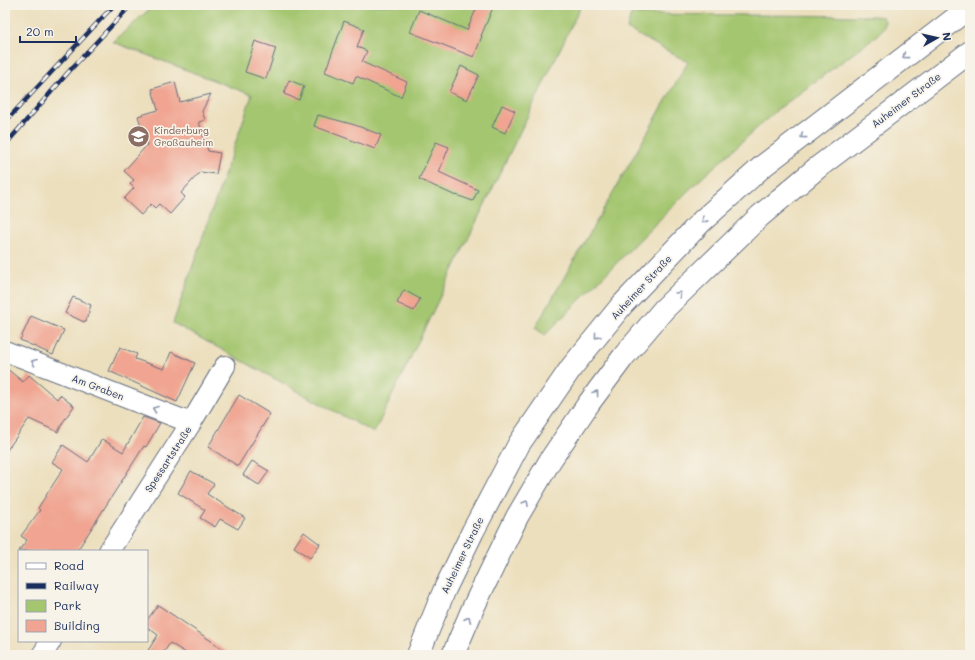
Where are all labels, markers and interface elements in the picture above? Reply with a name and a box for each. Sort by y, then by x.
scale bar [20,18,76,44]
north arrow [917,18,957,58]
text: 20 m [26,23,54,39]
text: N [939,31,955,42]
one-way arrow [903,51,910,58]
street label: Auheimer Straße [868,69,944,131]
school or university icon: Kinderburg Großauheim [126,123,152,149]
place label: Kinderburg Großauheim [154,123,213,149]
one-way arrow [800,131,807,138]
one-way arrow [701,215,709,223]
street label: Auheimer Straße [607,252,675,322]
one-way arrow [675,291,682,299]
one-way arrow [595,331,602,339]
one-way arrow [30,359,38,367]
street label: Am Graben [70,371,126,403]
one-way arrow [591,391,598,398]
one-way arrow [152,406,160,414]
street label: Spessartstraße [141,423,195,495]
one-way arrow [521,500,528,507]
street label: Auheimer Straße [437,514,487,596]
legend [18,550,148,642]
text: Road [54,557,84,573]
text: Railway [54,577,99,593]
text: Park [54,597,81,613]
one-way arrow [463,616,471,623]
text: Building [54,617,100,633]

